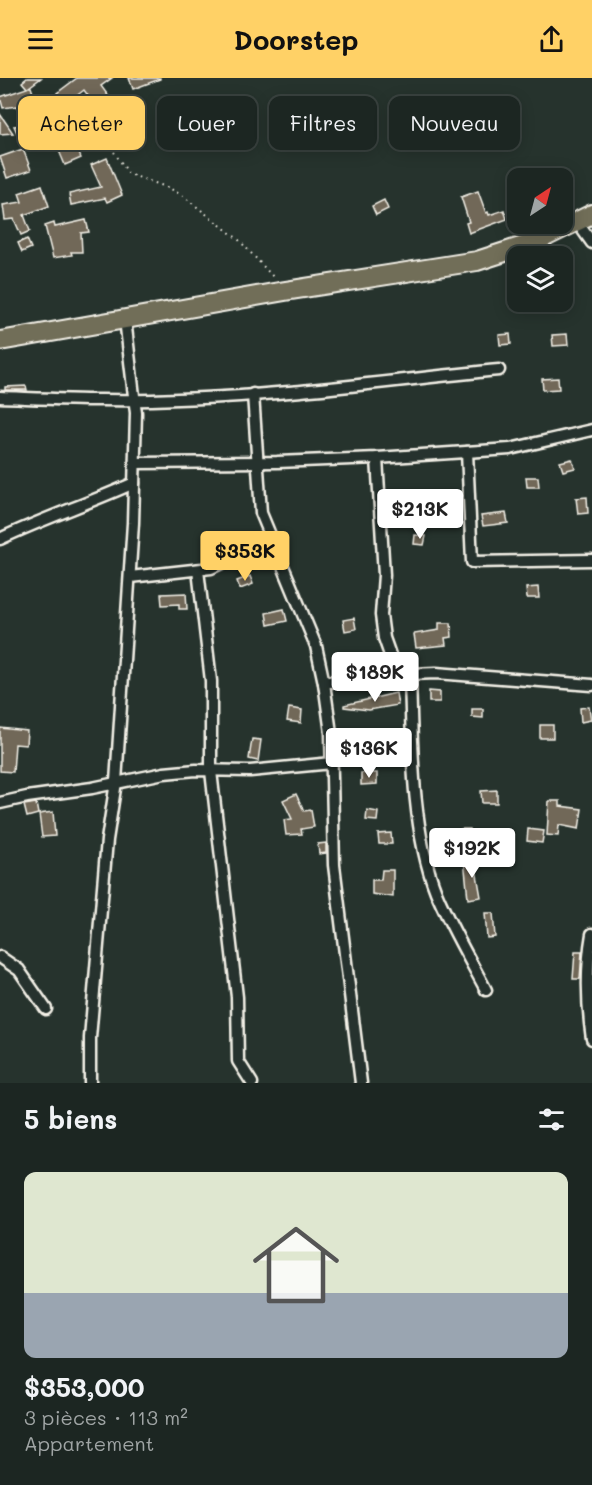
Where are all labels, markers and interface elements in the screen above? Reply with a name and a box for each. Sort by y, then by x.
text: Doorstep [234,22,358,57]
icon: menu [24,23,57,56]
icon: share [535,23,568,56]
chip: Acheter [18,96,145,150]
chip: Louer [157,96,257,150]
chip: Filtres [269,96,377,150]
chip: Nouveau [389,96,520,150]
north arrow [507,168,573,234]
map controls [507,168,573,312]
button: layers [507,246,573,312]
pin: $213K [378,489,462,540]
text: $213K [391,495,449,521]
pin: $353K [203,531,287,582]
text: $353K [214,537,276,563]
pin: $189K [333,652,417,703]
text: $189K [346,658,404,684]
pin: $136K [327,728,411,779]
text: $136K [340,734,398,760]
pin: $192K [430,828,514,879]
text: $192K [443,834,501,860]
text: 5 biens [24,1102,117,1136]
icon: filters [535,1103,568,1136]
icon: home [242,1211,350,1319]
text: $353,000 [24,1370,145,1404]
text: 3 pièces · 113 m² [24,1404,188,1430]
text: Appartement [24,1430,154,1456]

